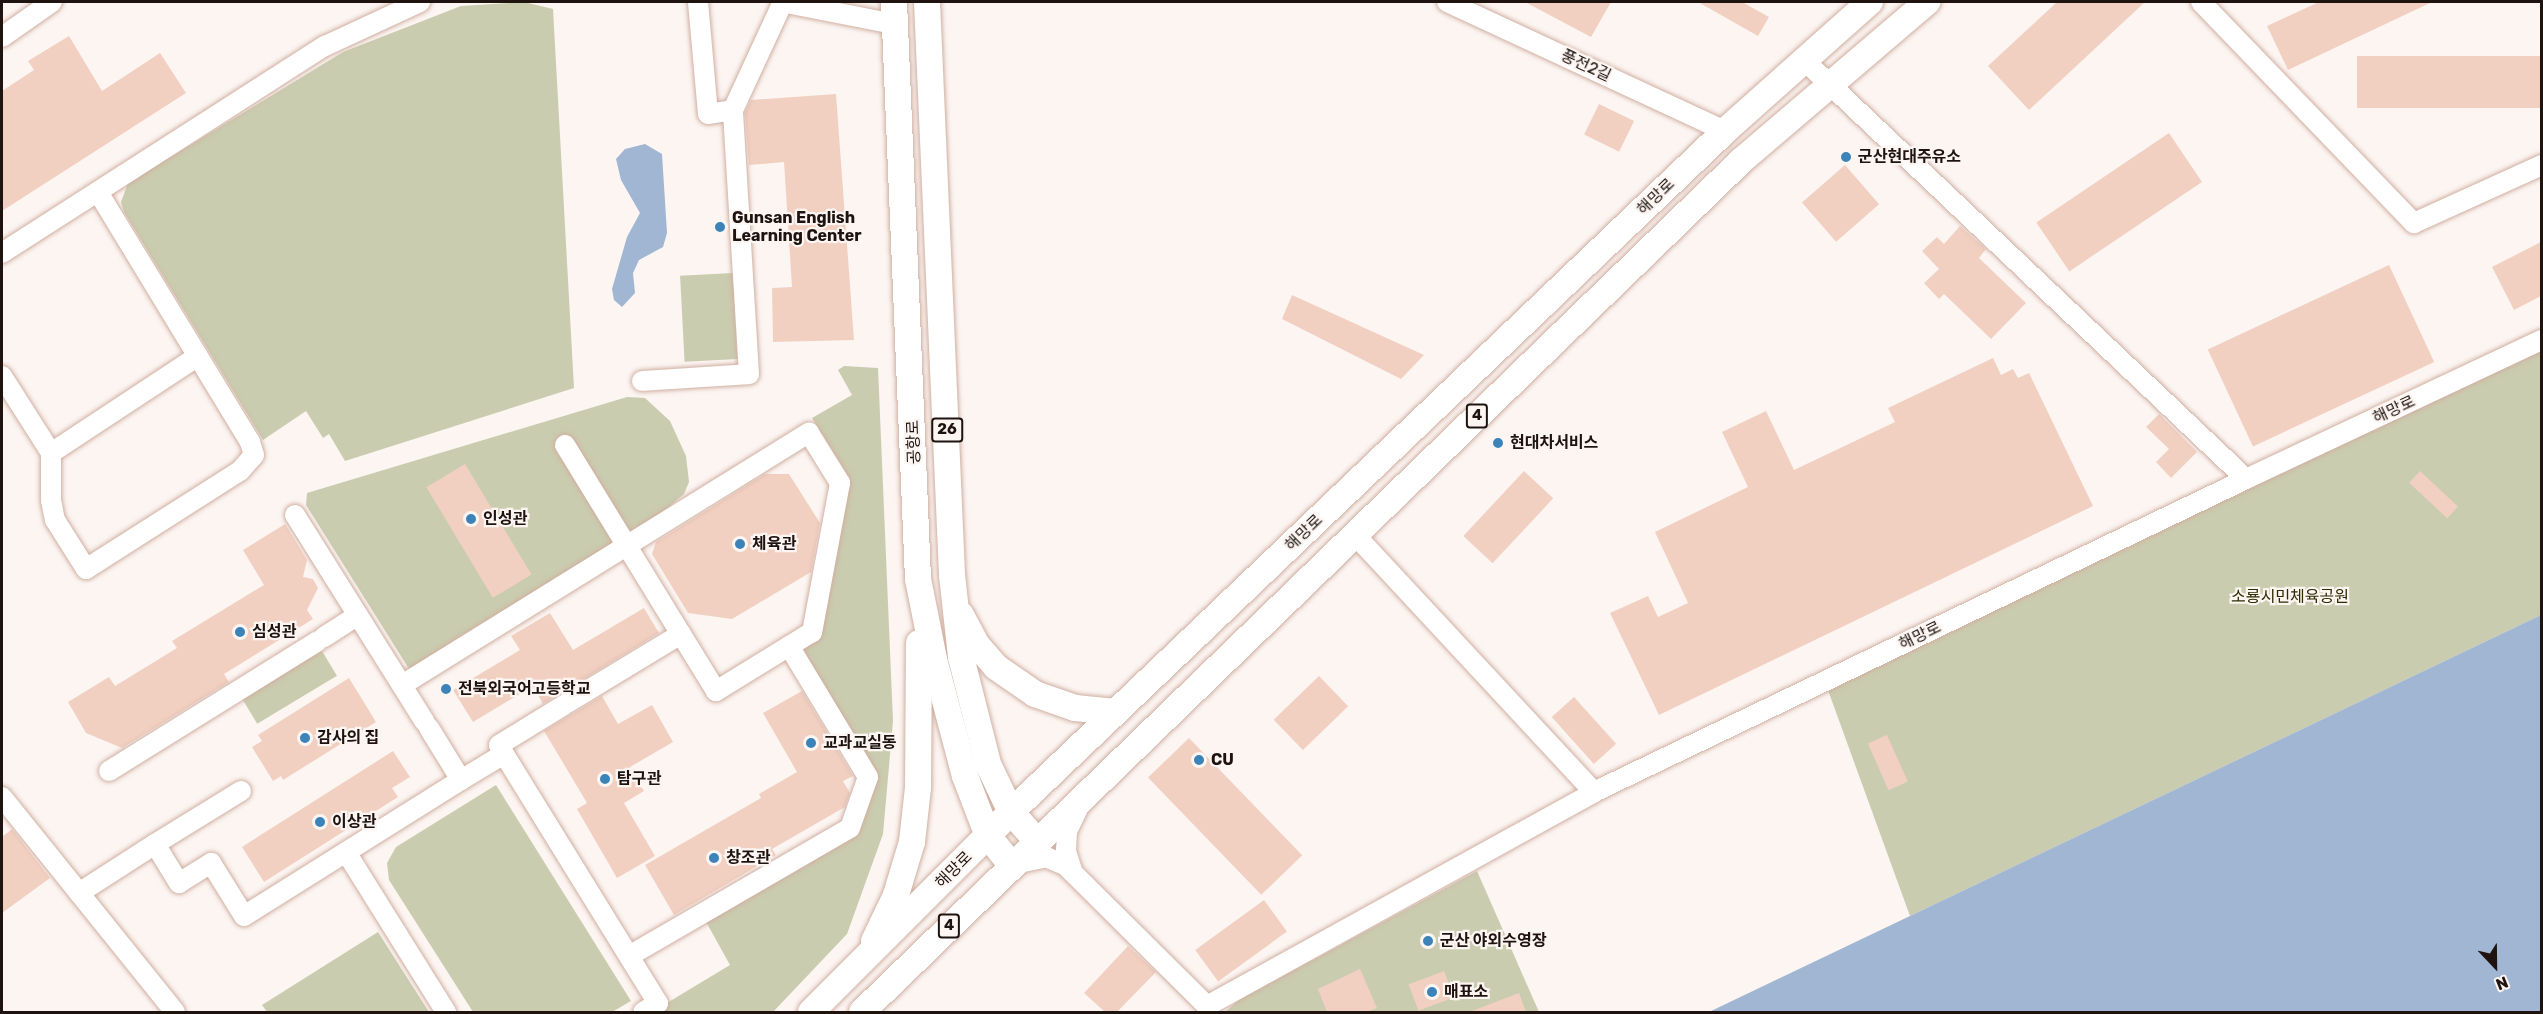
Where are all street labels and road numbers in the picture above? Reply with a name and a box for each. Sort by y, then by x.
street label: 풍전2길 [1558,46,1614,86]
street label: 해망로 [1633,175,1679,219]
street label: 해망로 [2370,392,2418,428]
road number: 4 [1465,404,1489,428]
road number: 26 [930,418,964,442]
street label: 공항로 [904,420,924,464]
street label: 해망로 [1281,511,1327,555]
street label: 해망로 [1896,618,1944,654]
street label: 해망로 [932,848,976,892]
road number: 4 [937,914,961,938]

